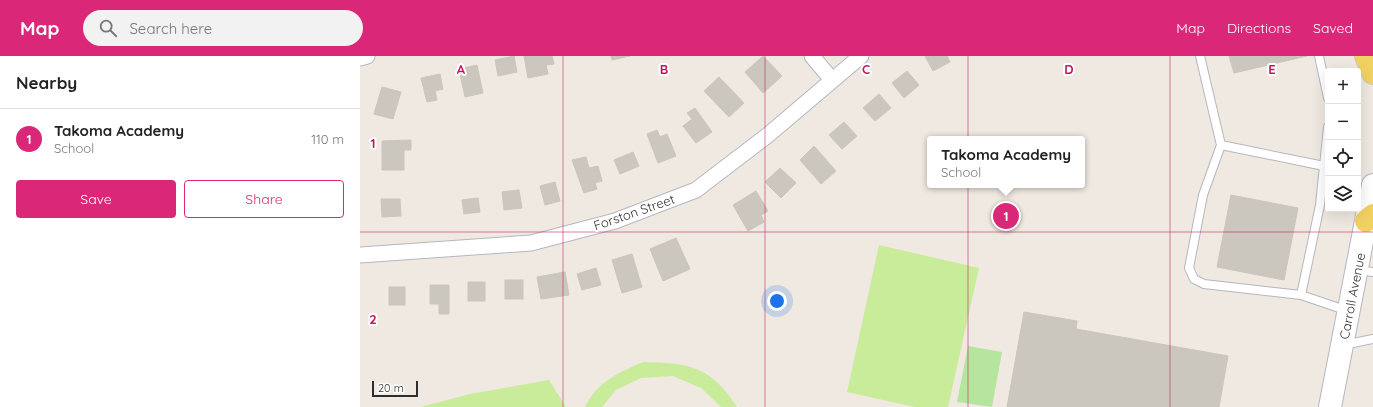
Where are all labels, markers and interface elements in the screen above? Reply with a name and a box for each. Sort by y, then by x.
search box [83,10,363,46]
text: Map [20,16,59,40]
icon: search [97,17,119,39]
text: Search here [129,19,212,38]
text: Map [1176,19,1205,37]
text: Directions [1227,19,1291,37]
text: Saved [1313,19,1353,37]
text: A [457,61,466,77]
text: B [660,61,668,77]
text: C [862,61,870,77]
text: D [1064,61,1074,77]
text: E [1268,61,1276,77]
map controls [1325,68,1361,212]
button: + [1325,68,1361,104]
text: Nearby [16,72,77,93]
button: − [1325,104,1361,140]
text: Takoma Academy [54,121,184,140]
text: 1 [26,131,32,147]
text: 110 m [311,131,344,147]
text: 1 [370,135,376,151]
popup [927,136,1085,188]
text: School [54,140,94,156]
button: locate [1325,140,1361,176]
text: Takoma Academy [941,145,1071,164]
text: School [941,164,981,180]
button: layers [1325,176,1361,212]
button: Save [16,180,176,218]
button: Share [184,180,344,218]
street label: Forston Street [591,191,677,233]
pin: 1 [993,201,1019,231]
street label: Carroll Avenue [1336,251,1368,341]
your location [767,291,787,311]
text: 2 [369,311,377,327]
scale bar [372,379,418,398]
text: 20 m [378,381,404,395]

